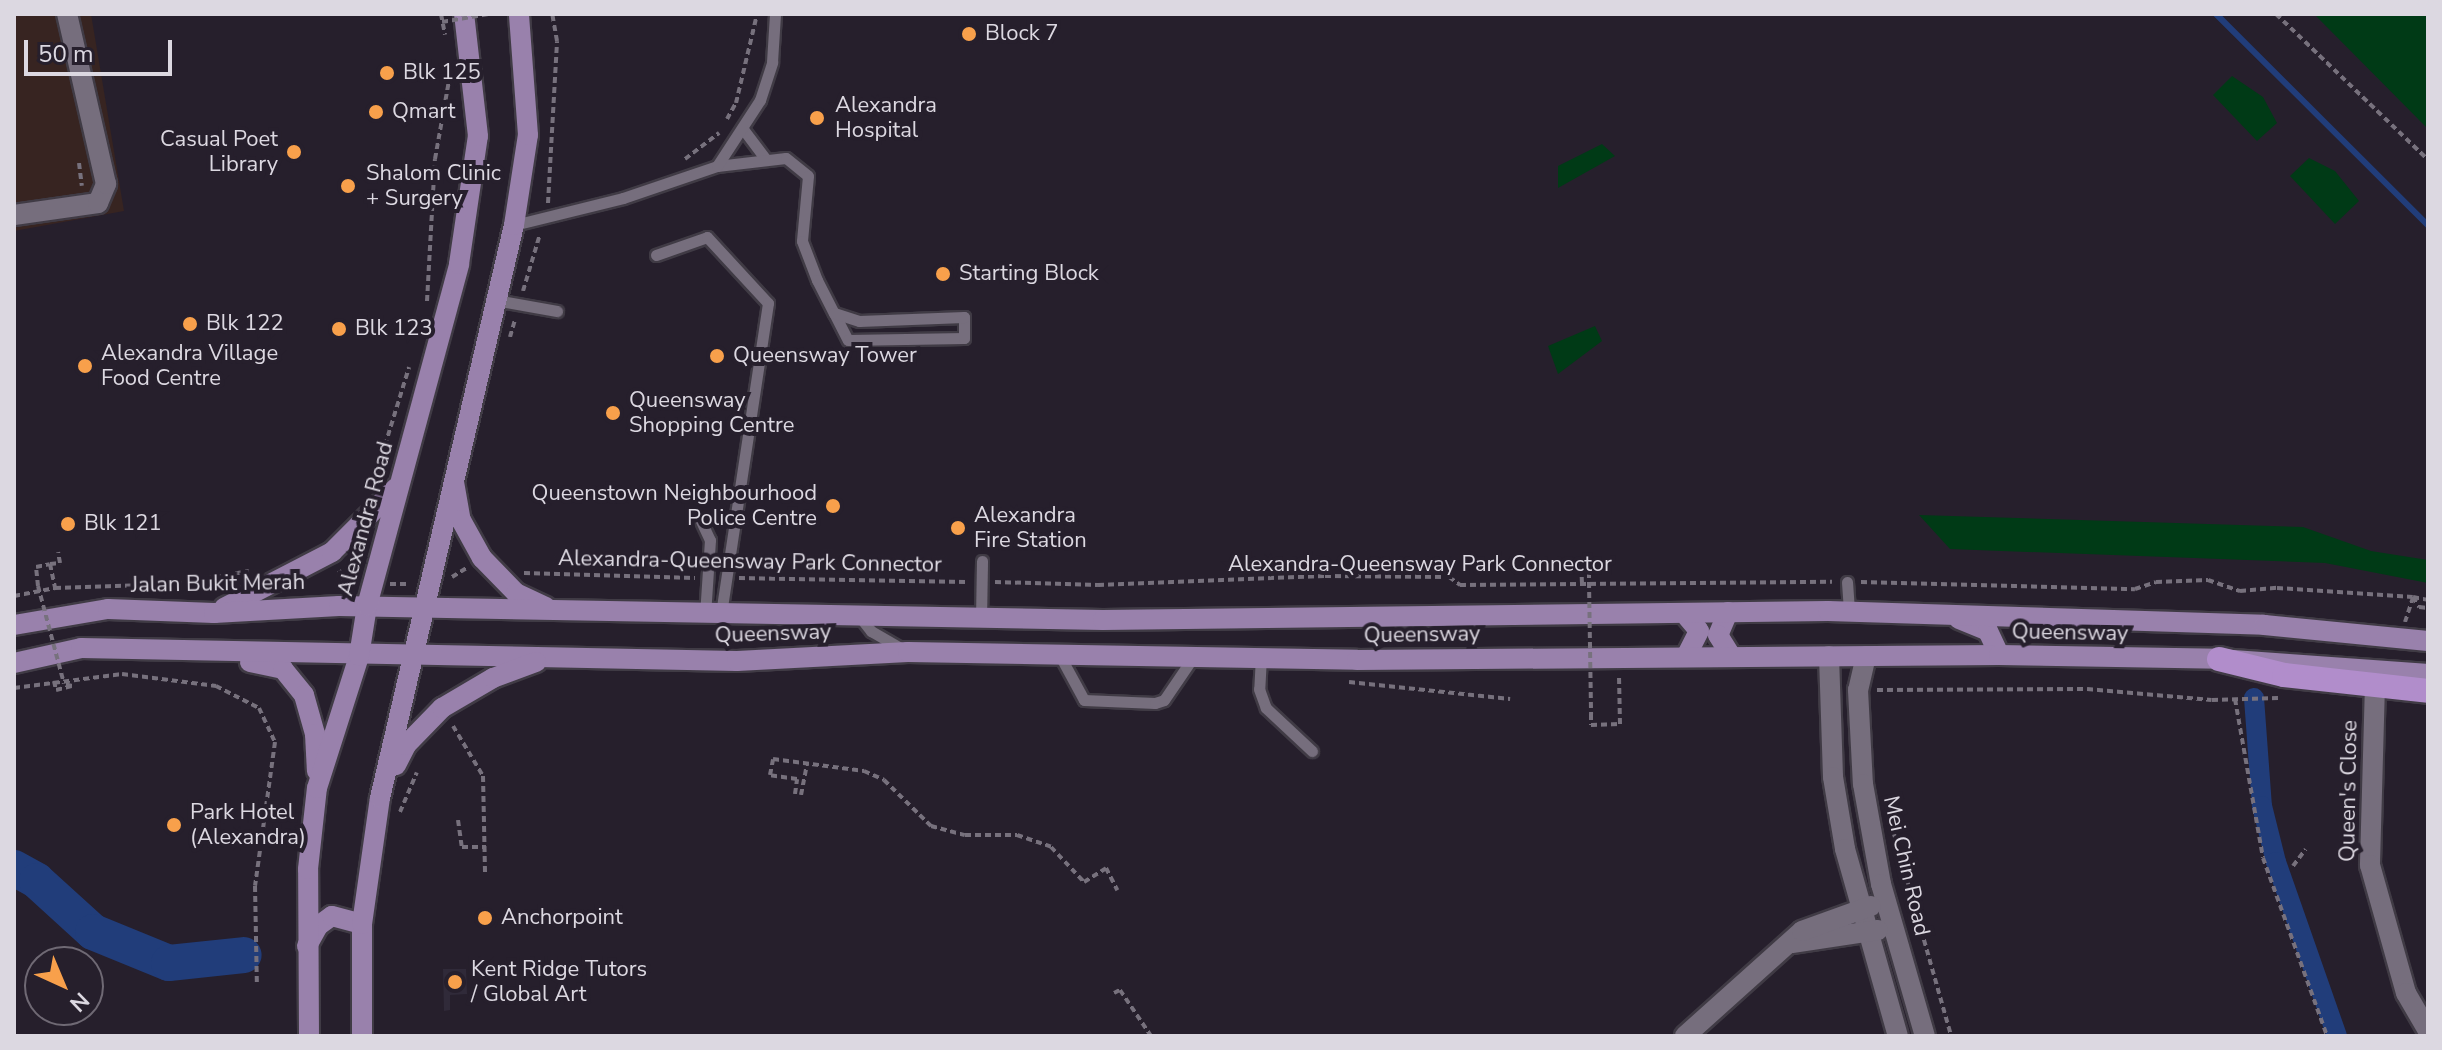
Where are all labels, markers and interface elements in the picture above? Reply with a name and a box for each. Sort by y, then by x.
place label: Block 7 [985,21,1059,47]
scale bar [28,24,176,74]
marker: Block 7 [960,25,978,43]
text: 50 m [38,38,94,70]
place label: Blk 125 [403,60,481,86]
marker: Blk 125 [378,64,396,82]
place label: Alexandra Hospital [835,92,937,144]
place label: Qmart [392,99,456,125]
marker: Qmart [367,103,385,121]
marker: Alexandra Hospital [806,107,828,129]
place label: Casual Poet Library [160,126,278,178]
marker: Casual Poet Library [285,143,303,161]
place label: Shalom Clinic + Surgery [366,160,501,212]
marker: Shalom Clinic + Surgery [337,175,359,197]
place label: Starting Block [959,261,1099,287]
marker: Starting Block [934,265,952,283]
place label: Blk 122 [206,311,284,337]
marker: Blk 122 [181,315,199,333]
place label: Blk 123 [355,316,433,342]
marker: Blk 123 [330,320,348,338]
place label: Alexandra Village Food Centre [101,340,278,392]
place label: Queensway Tower [733,343,917,369]
marker: Queensway Tower [708,347,726,365]
marker: Alexandra Village Food Centre [76,357,94,375]
place label: Queensway Shopping Centre [629,387,794,438]
marker: Queensway Shopping Centre [604,404,622,422]
street label: Alexandra Road [333,439,399,599]
place label: Queenstown Neighbourhood Police Centre [532,480,817,532]
marker: Queenstown Neighbourhood Police Centre [824,497,842,515]
place label: Alexandra Fire Station [974,502,1087,554]
place label: Blk 121 [84,511,162,537]
marker: Blk 121 [59,515,77,533]
marker: Alexandra Fire Station [949,519,967,537]
street label: Alexandra-Queensway Park Connector [558,545,942,579]
street label: Alexandra-Queensway Park Connector [1228,552,1612,578]
street label: Jalan Bukit Merah [131,569,305,599]
street label: Queensway [714,619,832,649]
street label: Queensway [2011,619,2129,647]
street label: Queensway [1363,621,1481,649]
street label: Queen's Close [2335,720,2363,862]
street label: Mei Chin Road [1877,793,1935,939]
place label: Park Hotel (Alexandra) [190,799,306,850]
marker: Park Hotel (Alexandra) [165,816,183,834]
place label: Anchorpoint [501,905,623,931]
marker: Anchorpoint [476,909,494,927]
north arrow [24,946,104,1026]
place label: Kent Ridge Tutors / Global Art [471,956,647,1008]
marker: Kent Ridge Tutors / Global Art [446,973,464,991]
text: N [63,985,96,1018]

